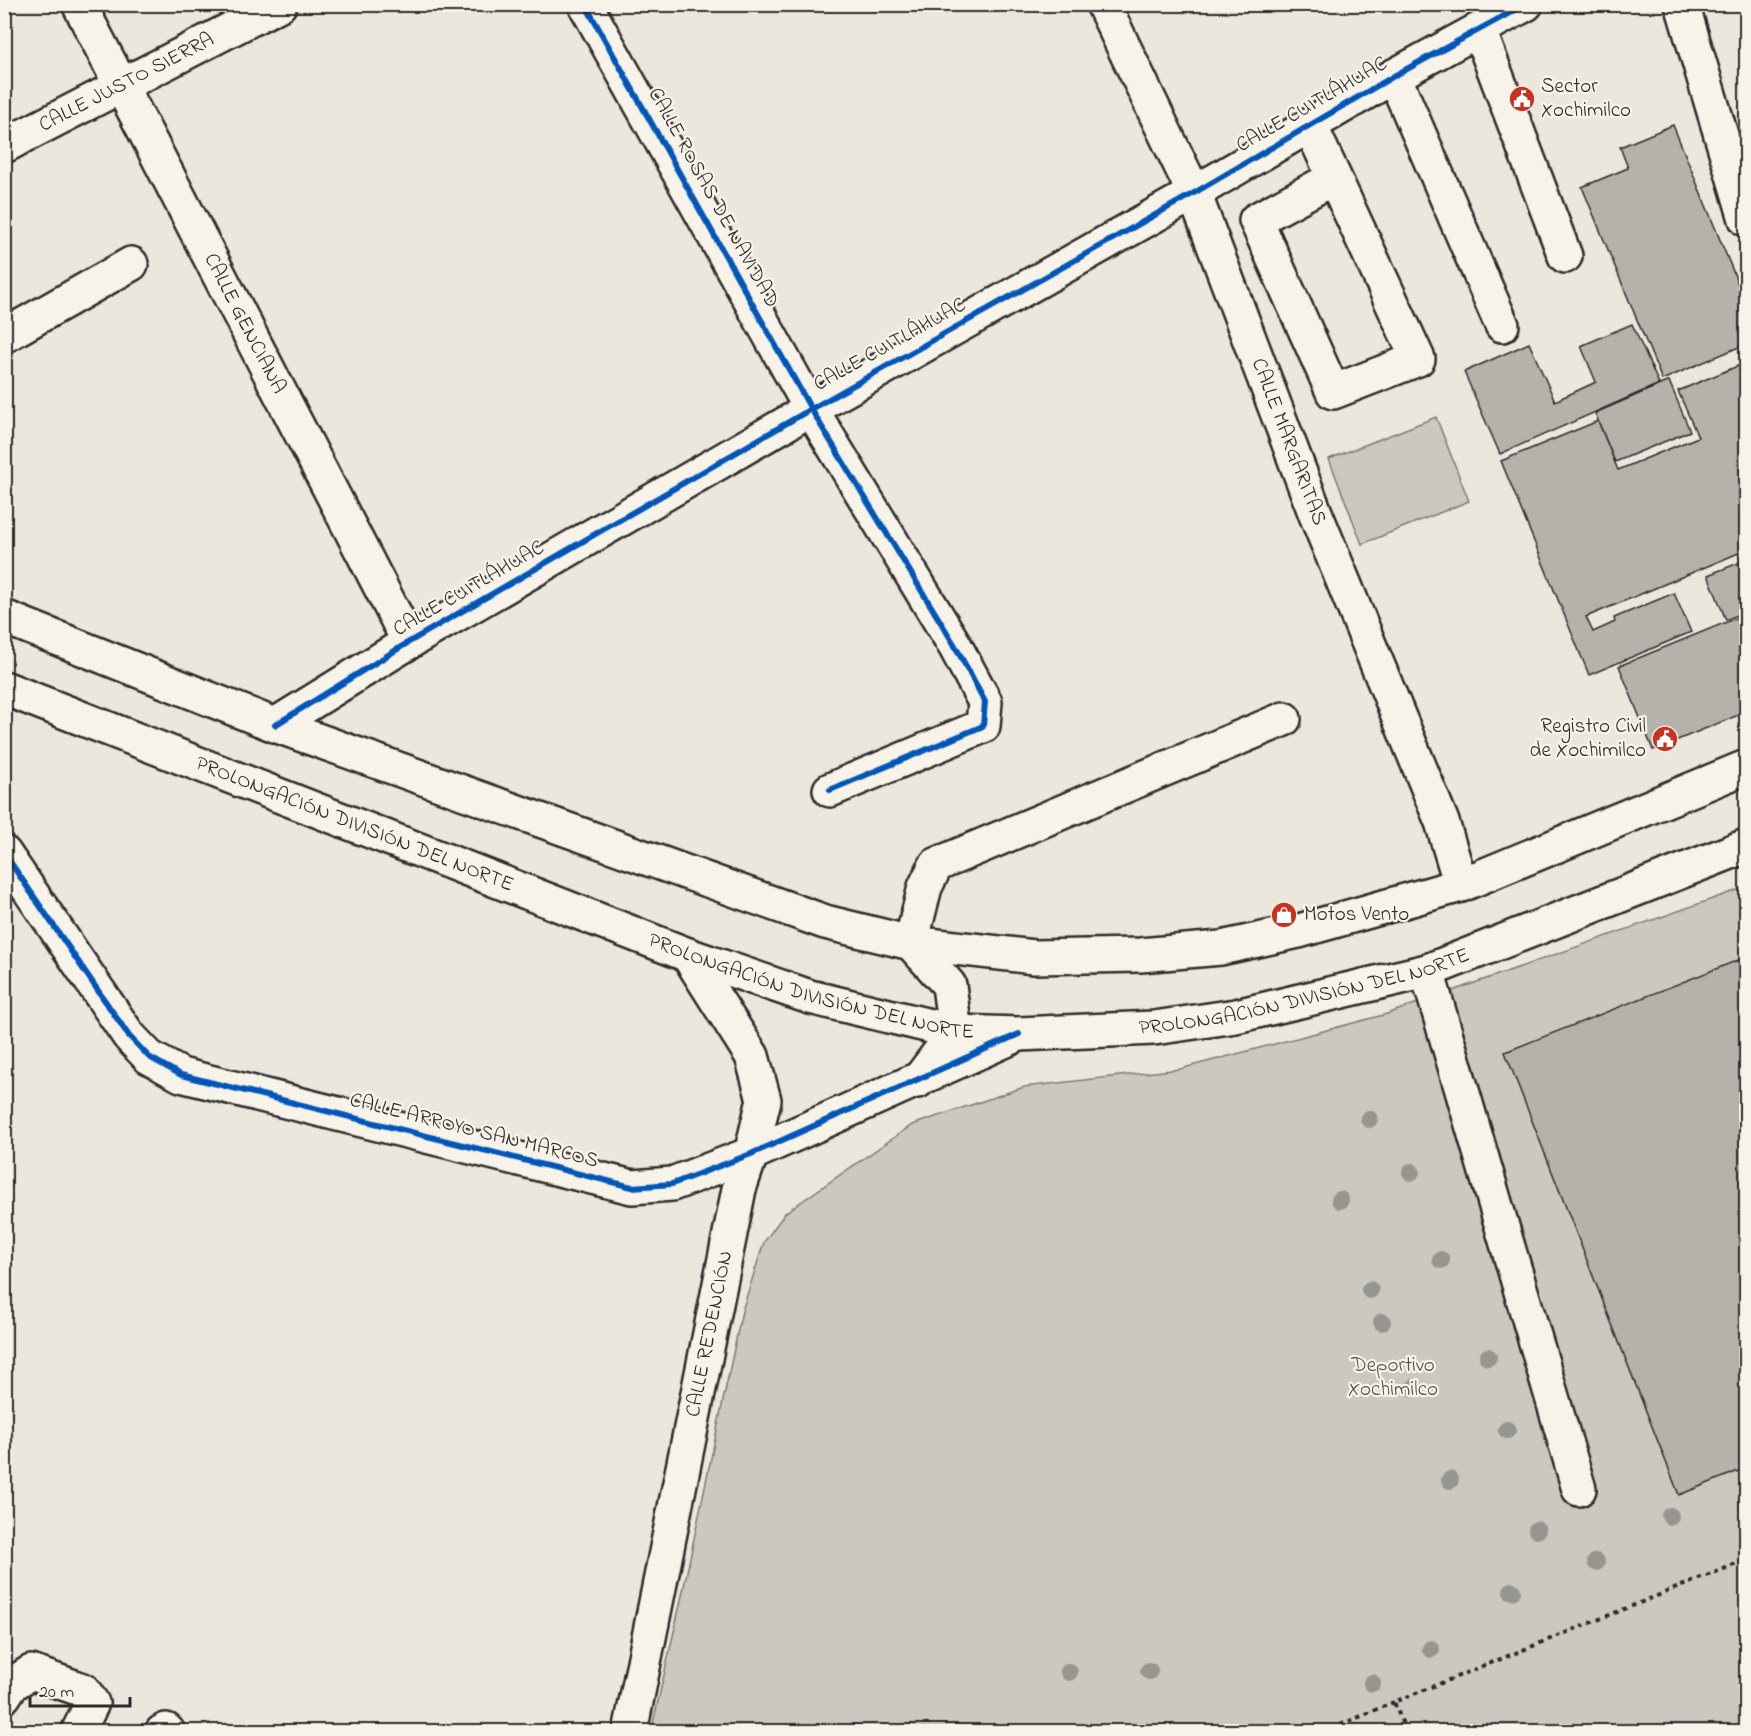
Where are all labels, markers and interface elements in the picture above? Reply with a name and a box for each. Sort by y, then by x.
street label: CALLE JUSTO SIERRA [34,25,220,140]
street label: CALLE CUITLÁHUAC [1230,49,1393,161]
place label: Sector Xochimilco [1541,72,1631,126]
street label: CALLE ROSAS DE NAVIDAD [640,82,786,314]
public building icon: Sector Xochimilco [1507,84,1537,114]
street label: CALLE GENCIANA [196,248,293,399]
street label: CALLE CUITLÁHUAC [808,290,972,399]
street label: CALLE MARGARITAS [1243,354,1334,530]
street label: CALLE CUITLÁHUAC [387,533,550,645]
place label: Registro Civil de Xochimilco [1530,712,1646,766]
public building icon: Registro Civil de Xochimilco [1650,724,1680,754]
street label: PROLONGACIÓN DIVISIÓN DEL NORTE [191,749,518,900]
shop icon: Motos Vento [1269,900,1299,930]
place label: Motos Vento [1304,900,1409,930]
street label: PROLONGACIÓN DIVISIÓN DEL NORTE [643,926,975,1048]
street label: PROLONGACIÓN DIVISIÓN DEL NORTE [1138,941,1474,1044]
street label: CALLE ARROYO SAN MARCOS [346,1086,602,1176]
street label: CALLE REDENCIÓN [679,1248,741,1420]
park label: Deportivo Xochimilco [1348,1351,1438,1405]
scale bar [30,1670,130,1708]
text: 20 m [39,1680,74,1706]

